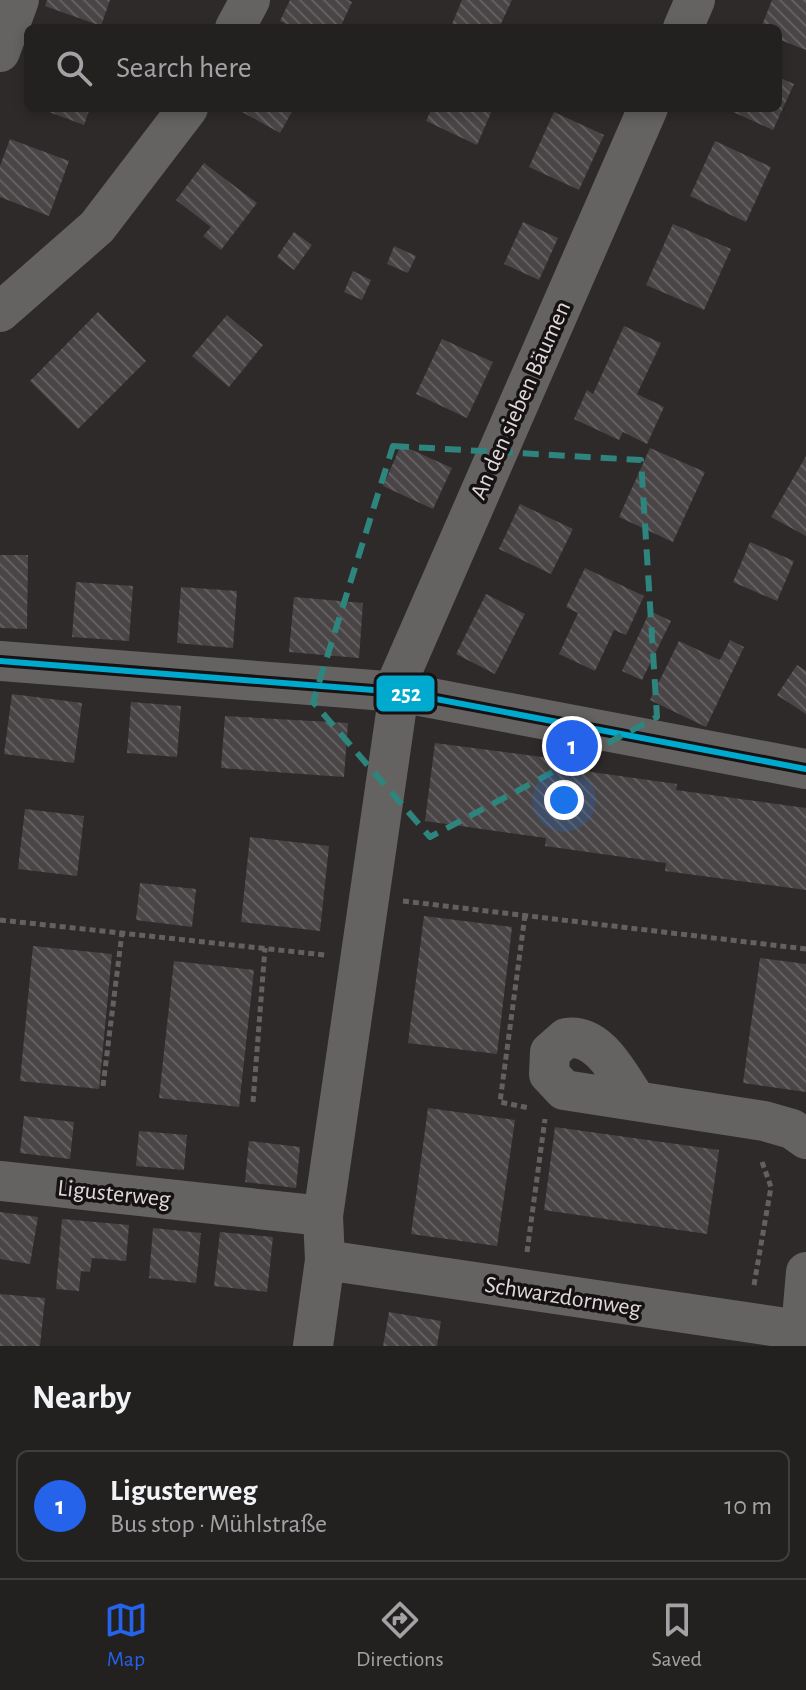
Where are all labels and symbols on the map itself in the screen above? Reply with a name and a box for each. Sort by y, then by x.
street label: An den sieben Bäumen [466,298,575,503]
line badge: 252 [375,674,436,713]
text: 252 [391,683,421,705]
pin: 1 [546,716,598,776]
your location [544,780,584,820]
street label: Ligusterweg [56,1176,172,1212]
street label: Schwarzdornweg [483,1273,643,1321]

